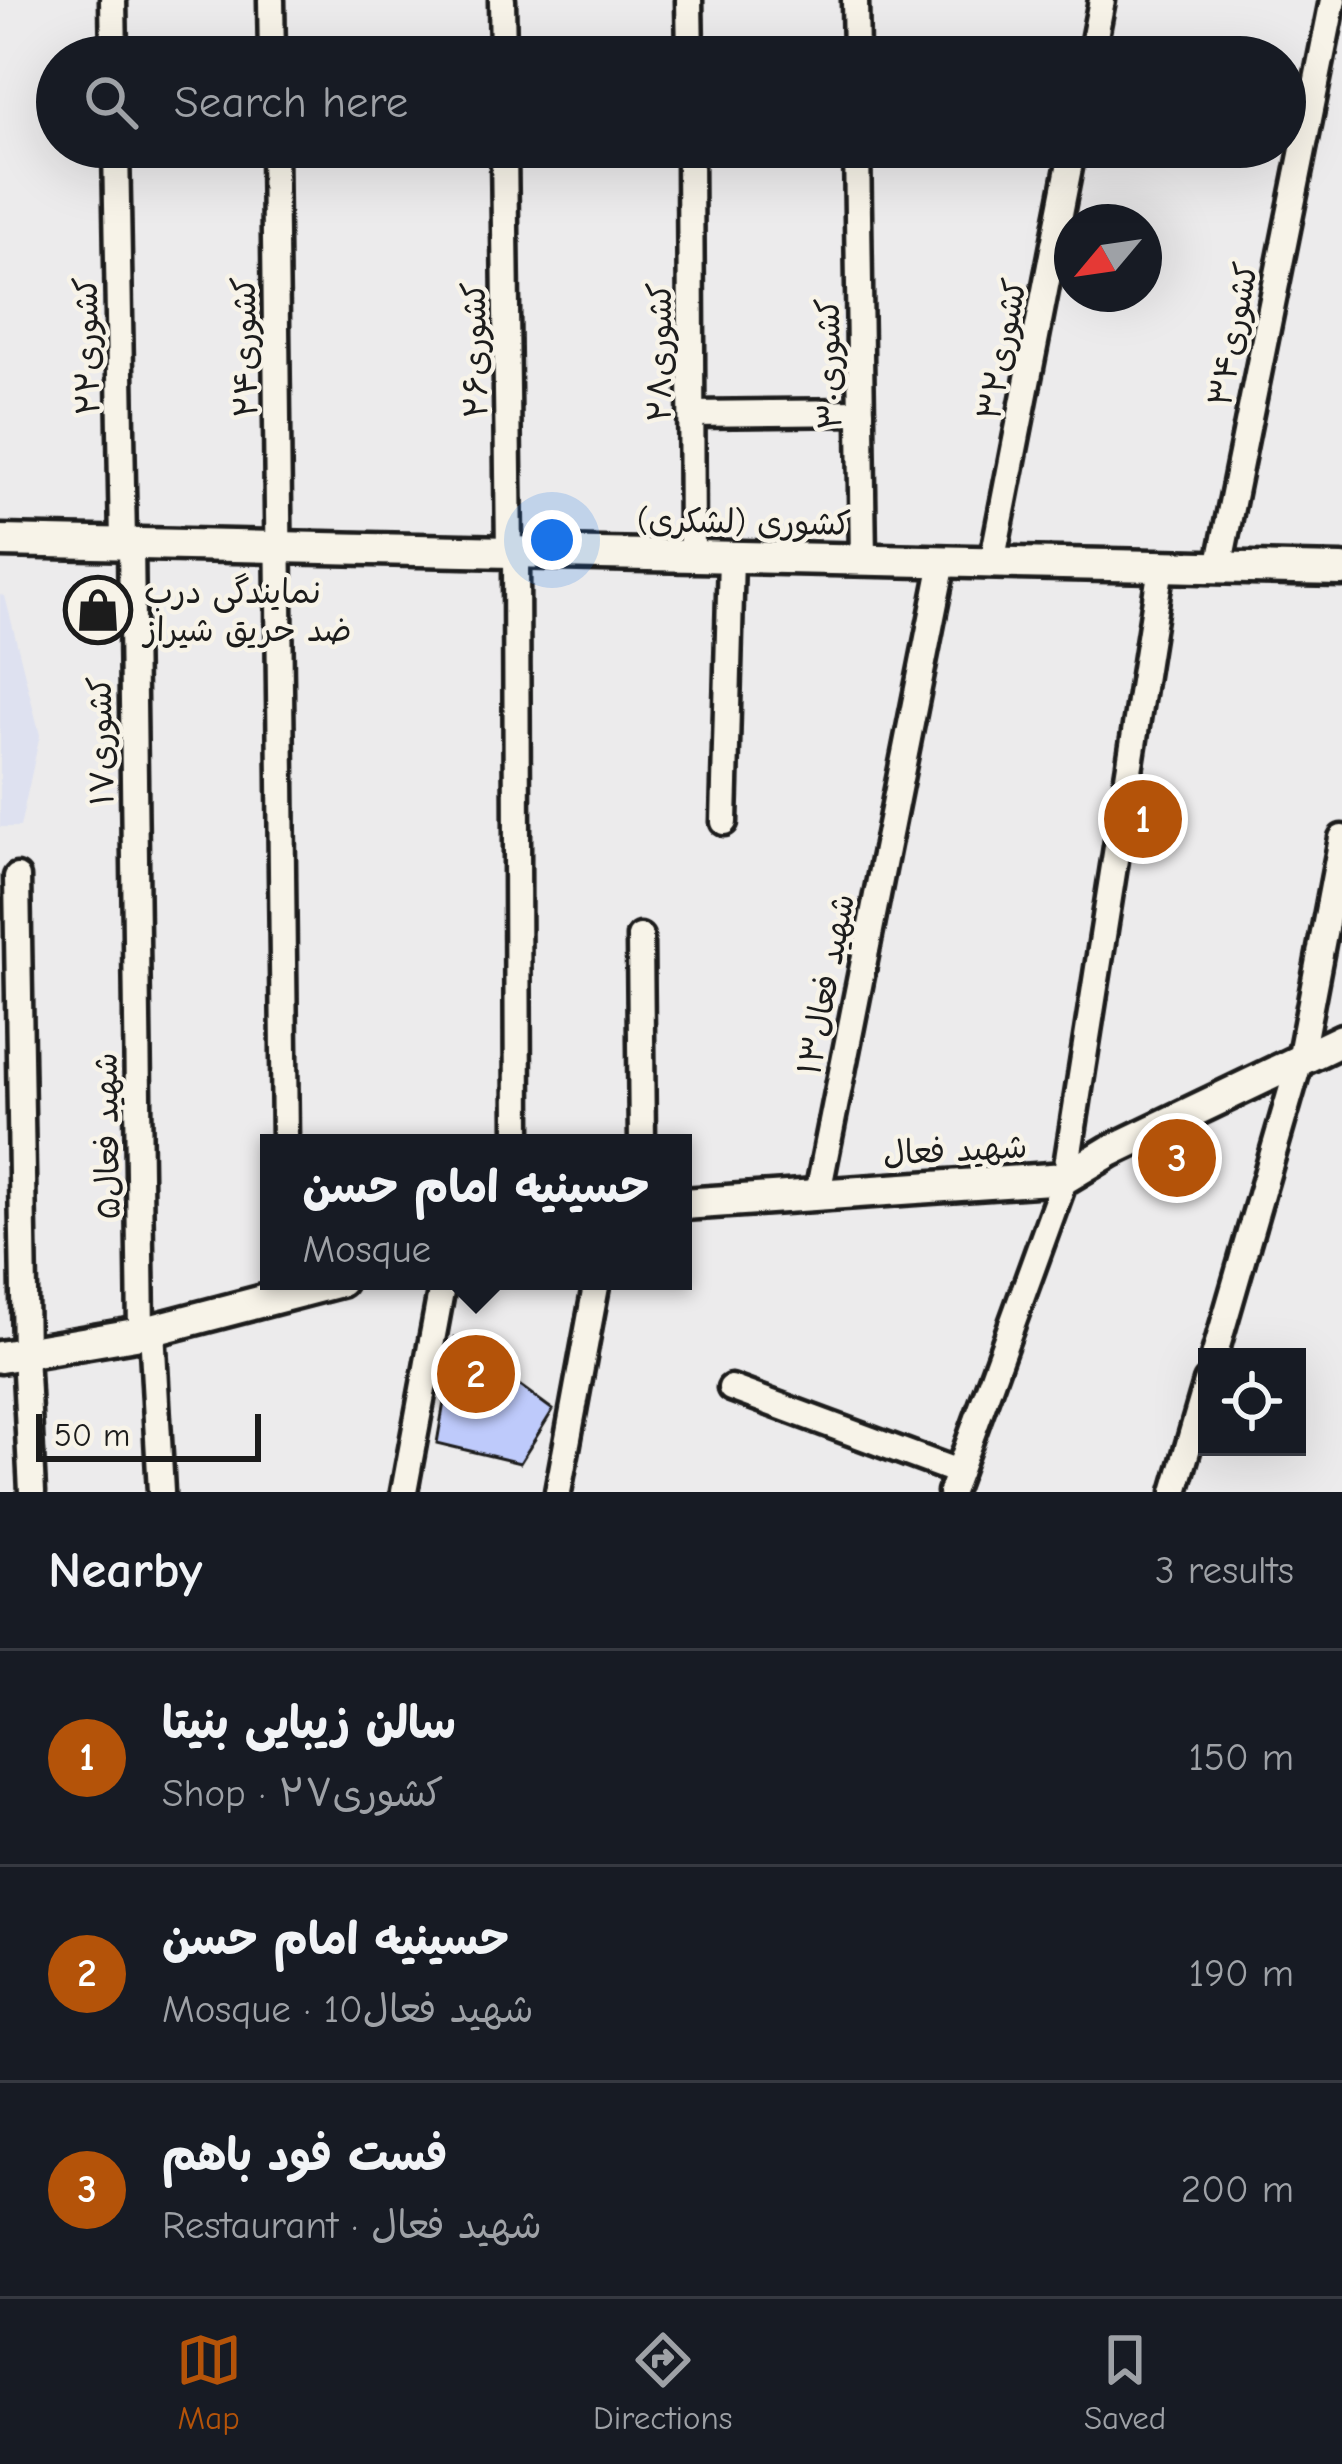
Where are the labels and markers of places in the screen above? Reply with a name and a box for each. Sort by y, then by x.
place label: نمایندگی درب ضد حریق شیراز [141,573,352,649]
shop icon: نمایندگی درب ضد حریق شیراز [63,575,133,645]
pin: 1 [1104,774,1182,864]
pin: 3 [1138,1113,1216,1203]
pin: 2 [437,1329,515,1419]

